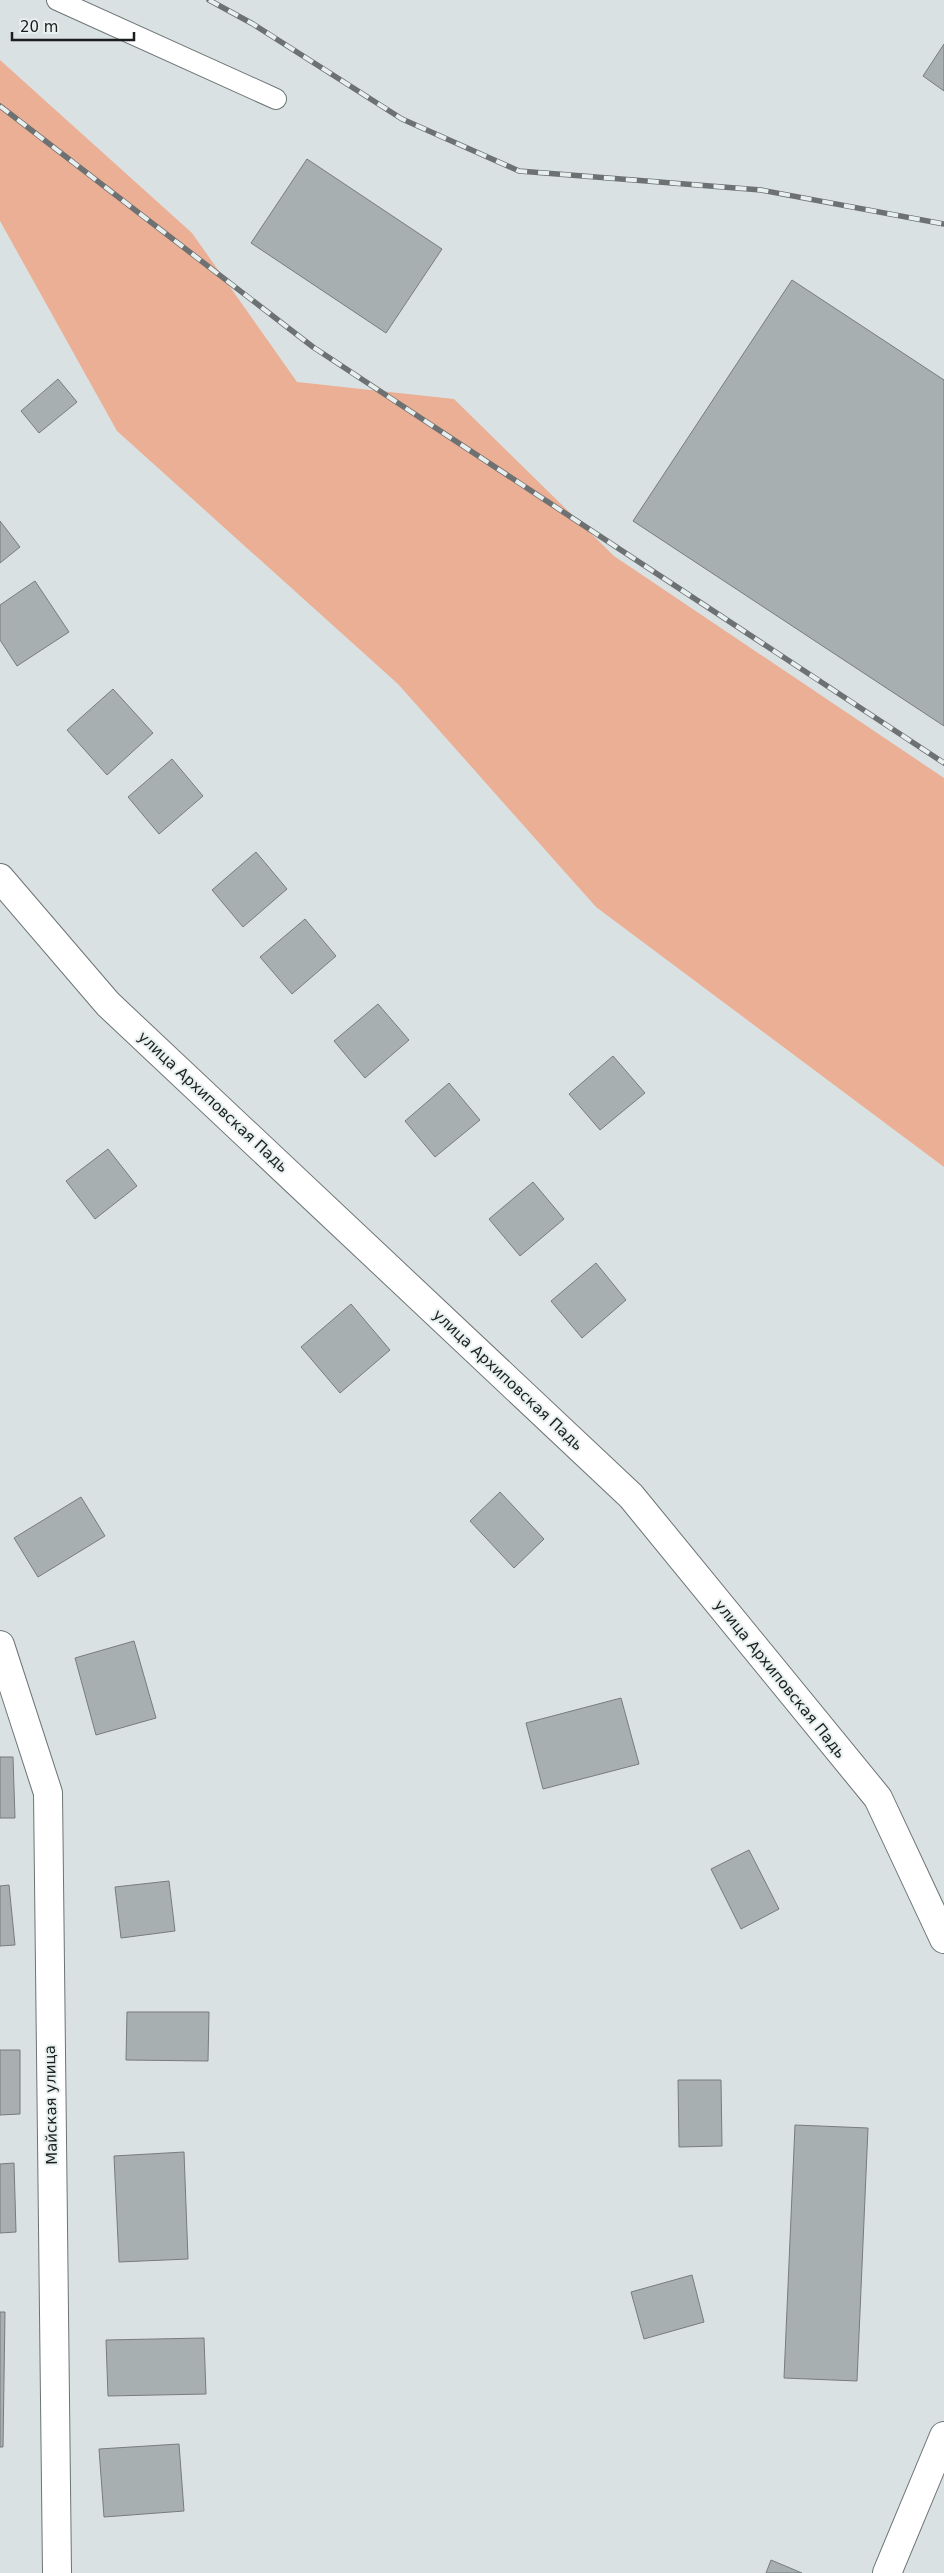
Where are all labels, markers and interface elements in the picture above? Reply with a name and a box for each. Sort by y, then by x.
scale bar [12,10,135,42]
text: 20 m [20,18,58,36]
street label: улица Архиповская Падь [134,1028,292,1176]
street label: улица Архиповская Падь [429,1306,587,1454]
street label: улица Архиповская Падь [711,1596,849,1762]
street label: Майская улица [41,2045,61,2165]

